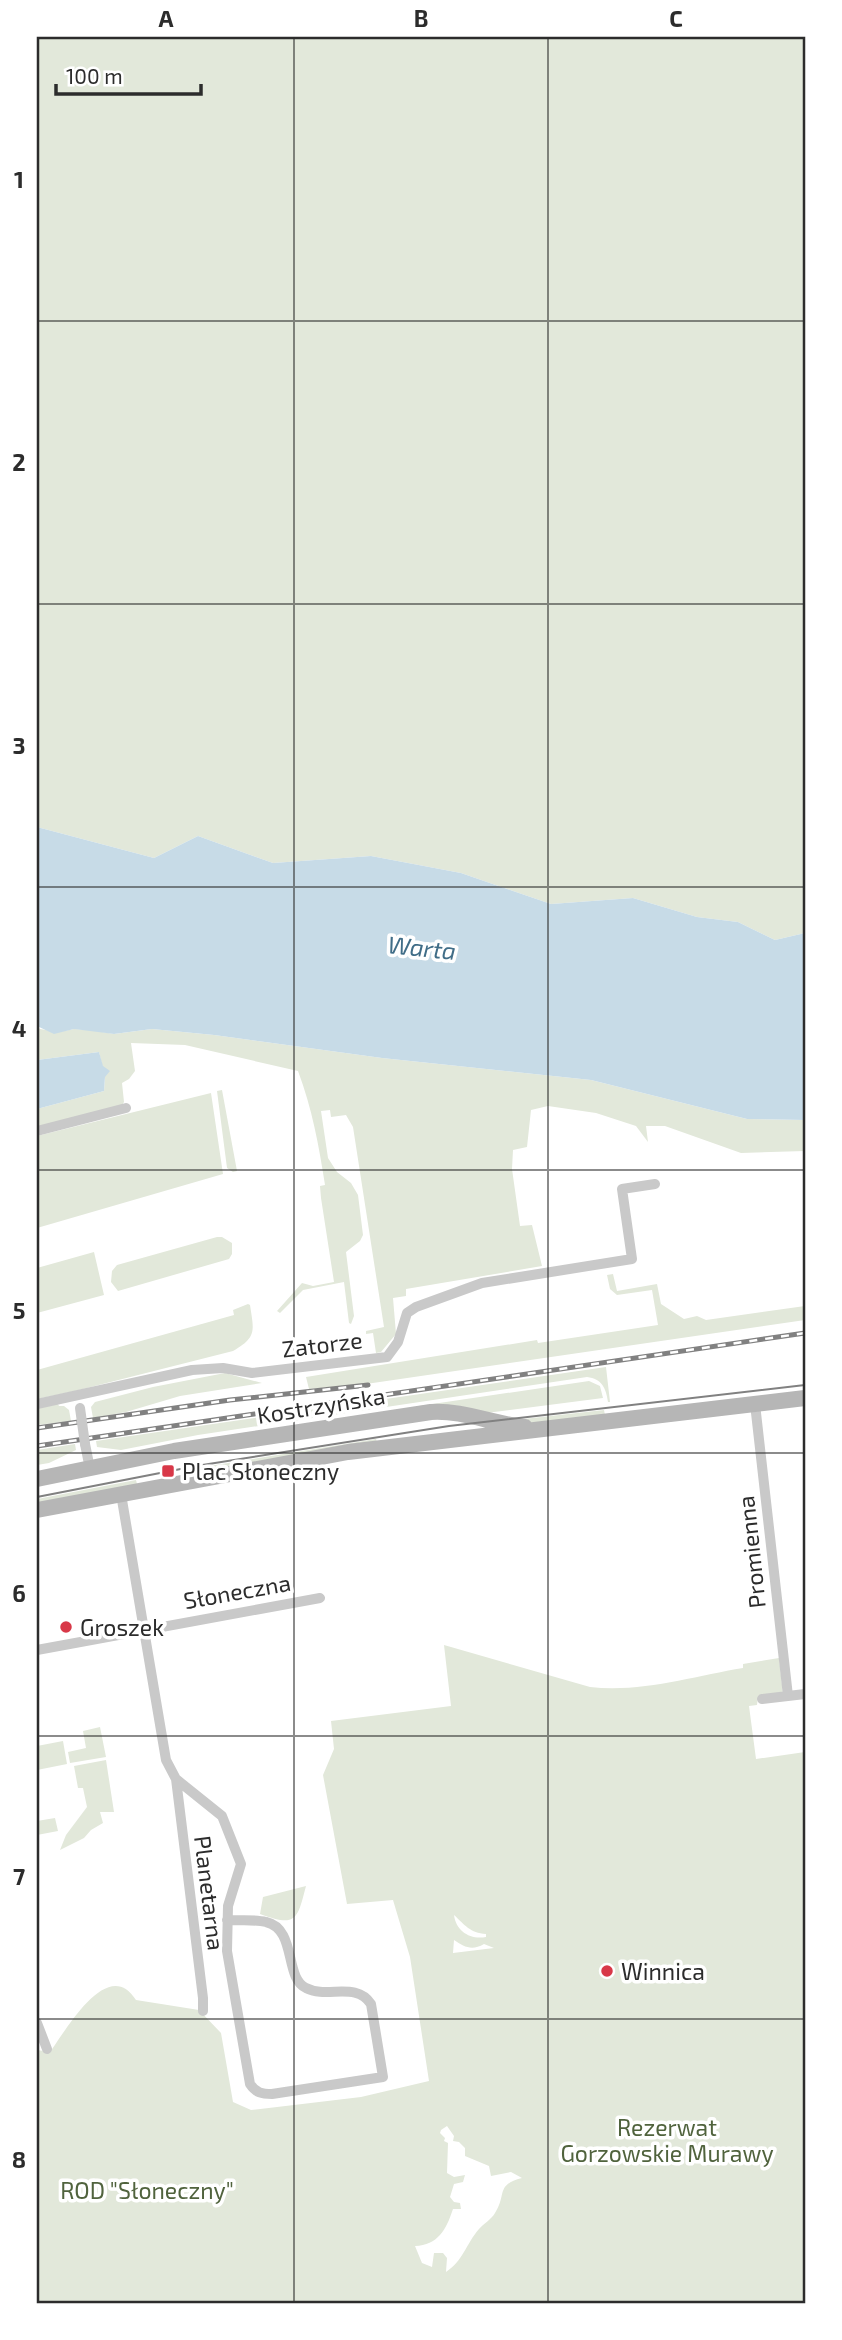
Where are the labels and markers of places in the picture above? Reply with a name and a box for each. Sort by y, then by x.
place label: Plac Słoneczny [182,1457,339,1485]
marker: Plac Słoneczny [160,1463,176,1479]
place label: Groszek [80,1613,164,1641]
marker: Groszek [58,1619,74,1635]
place label: Winnica [621,1957,705,1985]
marker: Winnica [599,1963,615,1979]

